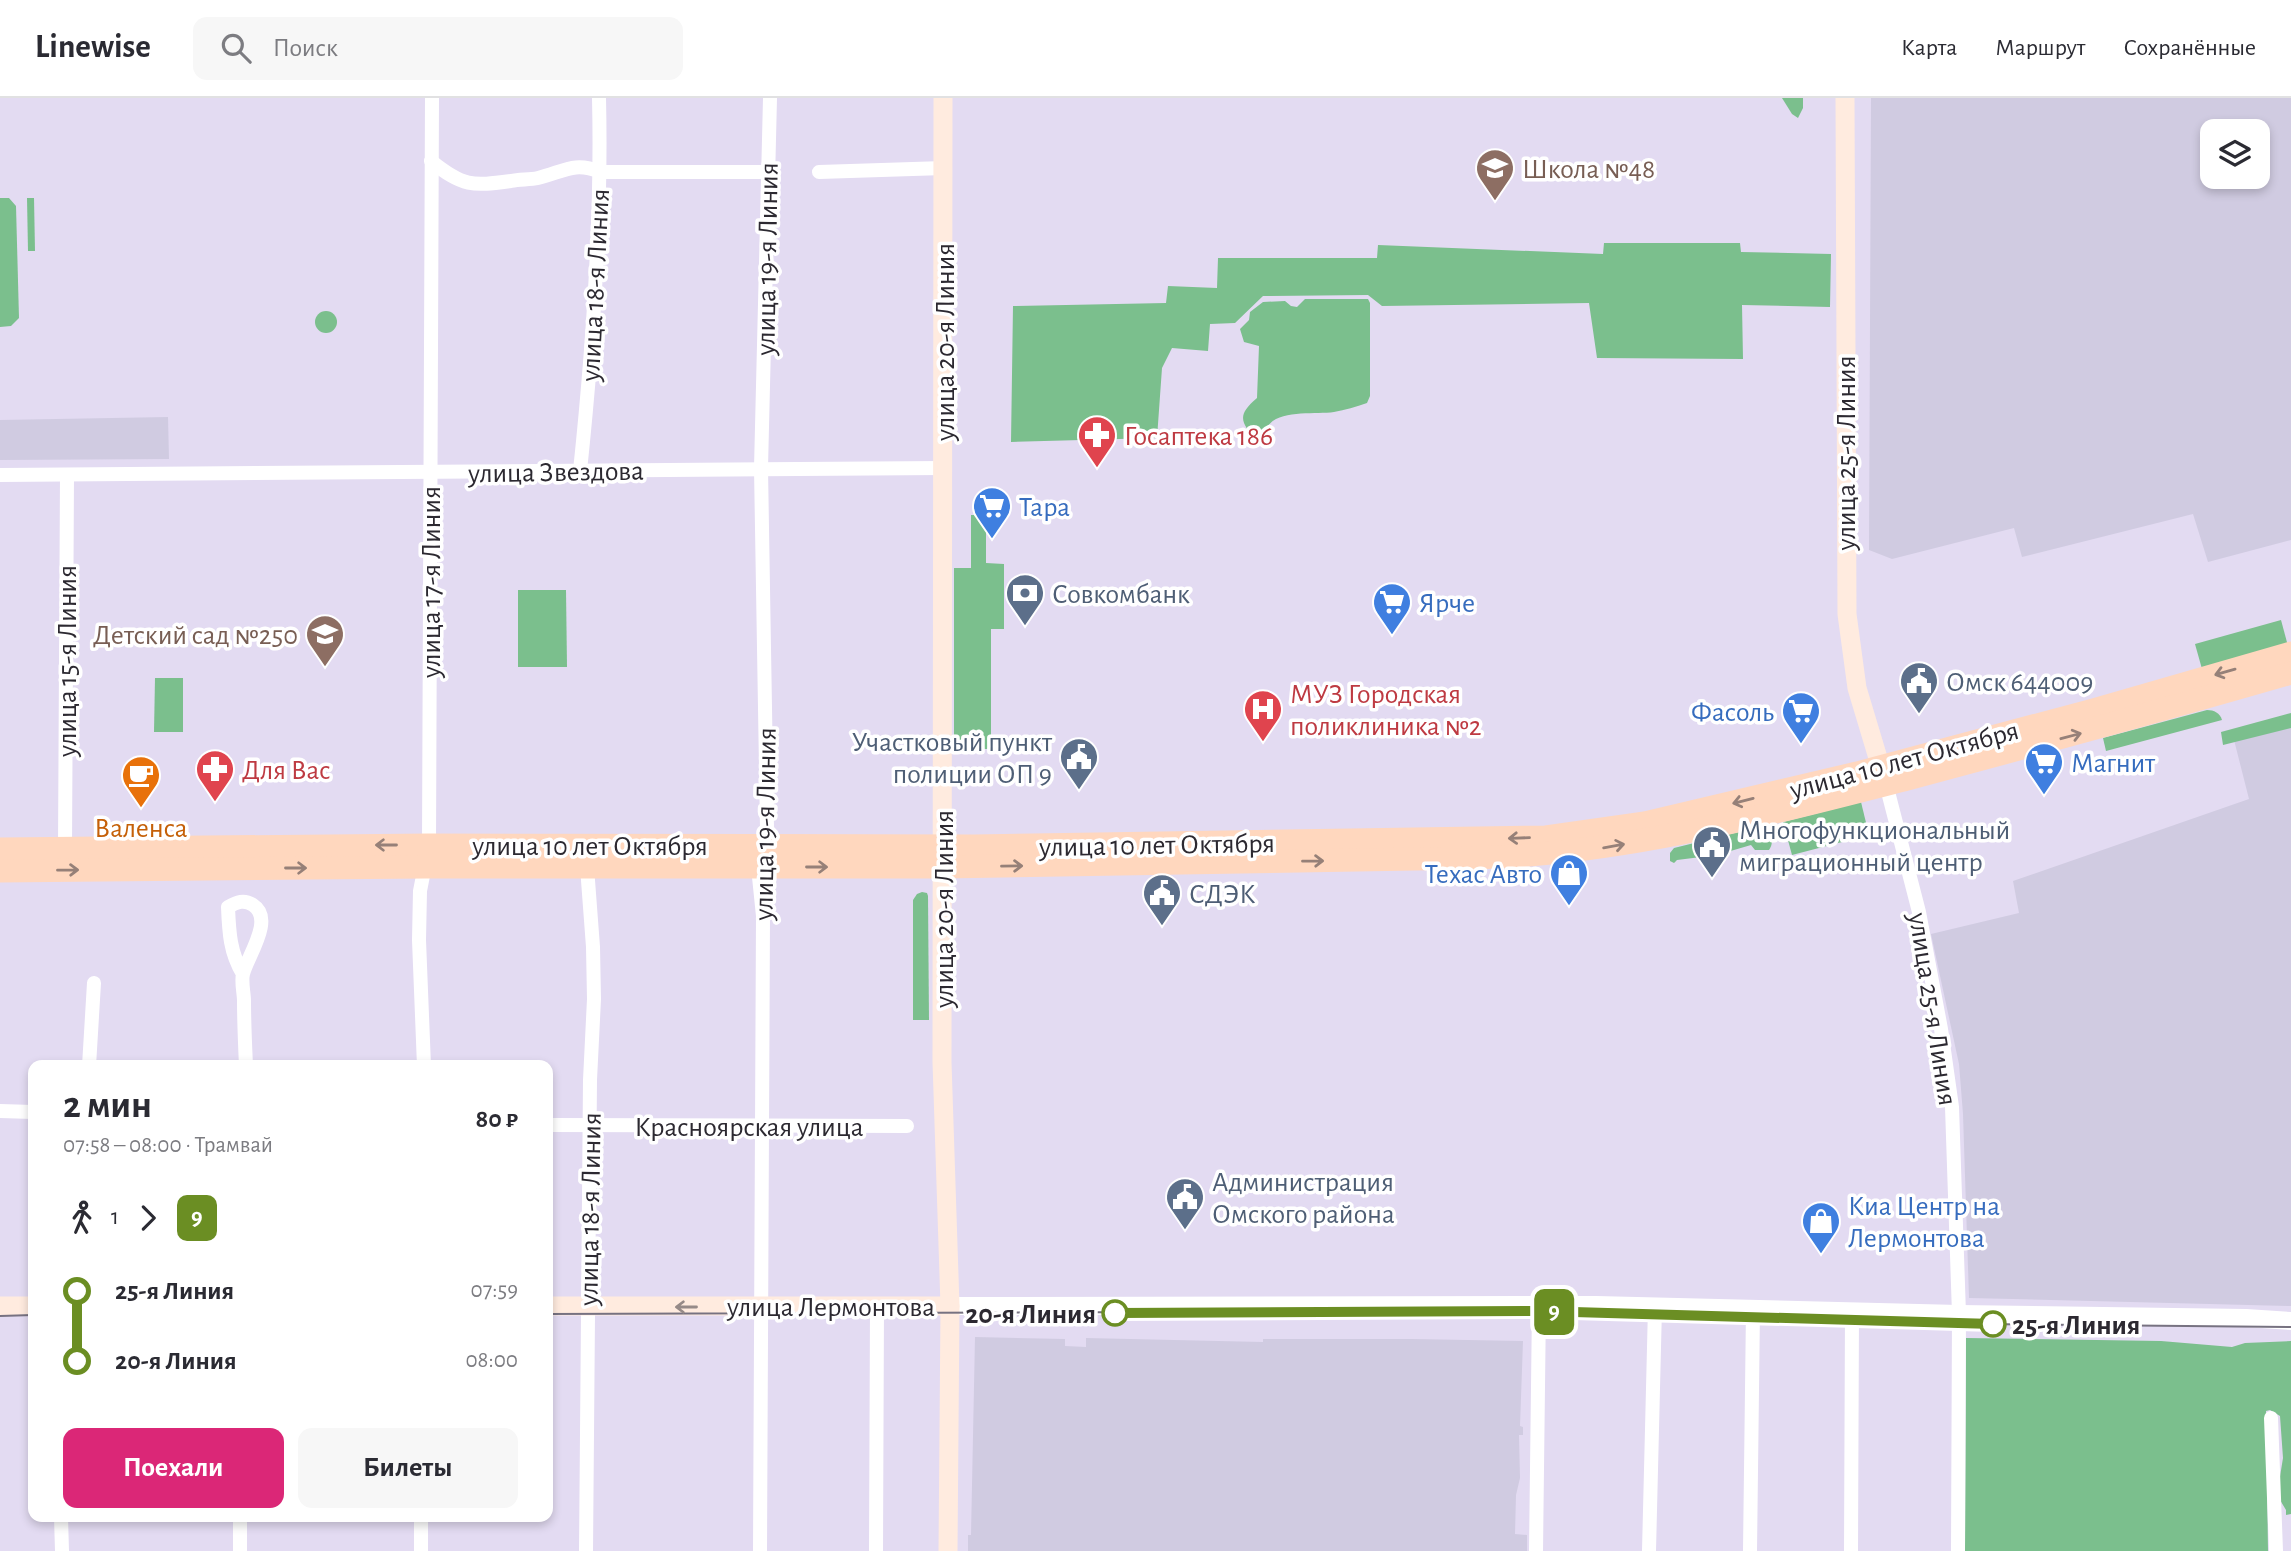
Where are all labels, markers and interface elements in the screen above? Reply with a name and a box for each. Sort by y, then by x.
search box [193,17,683,80]
icon: search [217,29,255,67]
text: Linewise [35,31,151,64]
text: Поиск [273,35,338,61]
text: Карта [1901,36,1957,60]
text: Маршрут [1995,36,2085,60]
text: Сохранённые [2123,36,2256,60]
map controls [2200,119,2270,189]
button: layers [2200,119,2270,189]
school or university icon: Школа №48 [1474,147,1516,202]
place label: Школа №48 [1522,156,1655,184]
street label: улица 19-я Линия [752,162,784,357]
street label: улица 18-я Линия [577,188,615,383]
street label: улица 20-я Линия [932,243,960,442]
street label: улица 25-я Линия [1833,356,1861,551]
pharmacy icon: Госаптека 186 [1076,414,1118,469]
place label: Госаптека 186 [1124,423,1273,451]
street label: улица Звездова [467,457,644,489]
supermarket icon: Тара [971,485,1013,540]
street label: улица 17-я Линия [418,486,446,679]
place label: Тара [1019,494,1070,522]
street label: улица 15-я Линия [54,565,82,758]
bank icon: Совкомбанк [1004,572,1046,627]
place label: Совкомбанк [1052,581,1190,609]
supermarket icon: Ярче [1371,581,1413,636]
place label: Ярче [1419,590,1475,618]
school or university icon: Детский сад №250 [304,613,346,668]
place label: Детский сад №250 [93,622,298,650]
public building icon: Омск 644009 [1898,660,1940,715]
one-way arrow [2215,666,2237,679]
place label: Омск 644009 [1946,669,2093,697]
place label: МУЗ Городская поликлиника №2 [1290,681,1482,741]
hospital icon: МУЗ Городская поликлиника №2 [1242,688,1284,743]
supermarket icon: Фасоль [1780,690,1822,745]
place label: Фасоль [1691,699,1774,727]
street label: улица 10 лет Октября [1786,717,2022,805]
street label: улица 19-я Линия [750,727,782,922]
place label: Участковый пункт полиции ОП 9 [852,729,1053,789]
one-way arrow [2059,729,2081,742]
public building icon: Участковый пункт полиции ОП 9 [1058,736,1100,791]
supermarket icon: Магнит [2023,741,2065,796]
pharmacy icon: Для Вас [194,748,236,803]
place label: Магнит [2071,750,2156,778]
cafe icon: Валенса [120,754,162,809]
place label: Для Вас [242,757,331,785]
one-way arrow [1732,795,1755,808]
street label: улица 20-я Линия [931,810,959,1009]
place label: Валенса [94,815,188,843]
place label: Многофункциональный миграционный центр [1739,817,2010,877]
public building icon: Многофункциональный миграционный центр [1691,824,1733,879]
street label: улица 10 лет Октября [1038,830,1275,862]
one-way arrow [1508,831,1531,845]
street label: улица 10 лет Октября [471,833,708,861]
one-way arrow [374,838,397,852]
one-way arrow [1602,839,1624,853]
shop icon: Техас Авто [1548,852,1590,907]
one-way arrow [1301,854,1324,868]
one-way arrow [1000,859,1023,873]
one-way arrow [805,860,828,874]
one-way arrow [284,861,307,874]
place label: Техас Авто [1425,861,1542,889]
one-way arrow [56,863,79,876]
public building icon: СДЭК [1141,872,1183,927]
place label: СДЭК [1189,881,1256,909]
street label: улица 25-я Линия [1903,910,1961,1108]
text: 2 мин [63,1087,152,1125]
text: 80 ₽ [476,1106,518,1132]
street label: улица 18-я Линия [575,1112,607,1307]
street label: Красноярская улица [634,1114,864,1142]
text: 07:58 – 08:00 · Трамвай [63,1134,273,1157]
place label: Администрация Омского района [1212,1169,1395,1229]
public building icon: Администрация Омского района [1164,1176,1206,1231]
place label: Киа Центр на Лермонтова [1848,1193,2000,1253]
icon: walk [63,1199,101,1237]
icon: forward [129,1199,167,1237]
shop icon: Киа Центр на Лермонтова [1800,1200,1842,1255]
text: 1 [111,1206,119,1229]
text: 9 [191,1206,203,1230]
text: 25-я Линия [115,1278,234,1304]
text: 07:59 [471,1279,518,1302]
line badge: 9 [1531,1289,1577,1335]
street label: улица Лермонтова [726,1294,935,1322]
one-way arrow [674,1300,697,1314]
marker: 20-я Линия [1102,1300,1128,1326]
text: 9 [1548,1300,1560,1324]
place label: 20-я Линия [965,1301,1096,1329]
marker: 25-я Линия [1980,1311,2006,1337]
place label: 25-я Линия [2012,1312,2140,1340]
text: 20-я Линия [115,1348,237,1374]
text: 08:00 [465,1349,518,1372]
button: Поехали [63,1428,284,1508]
button: Билеты [298,1428,518,1508]

